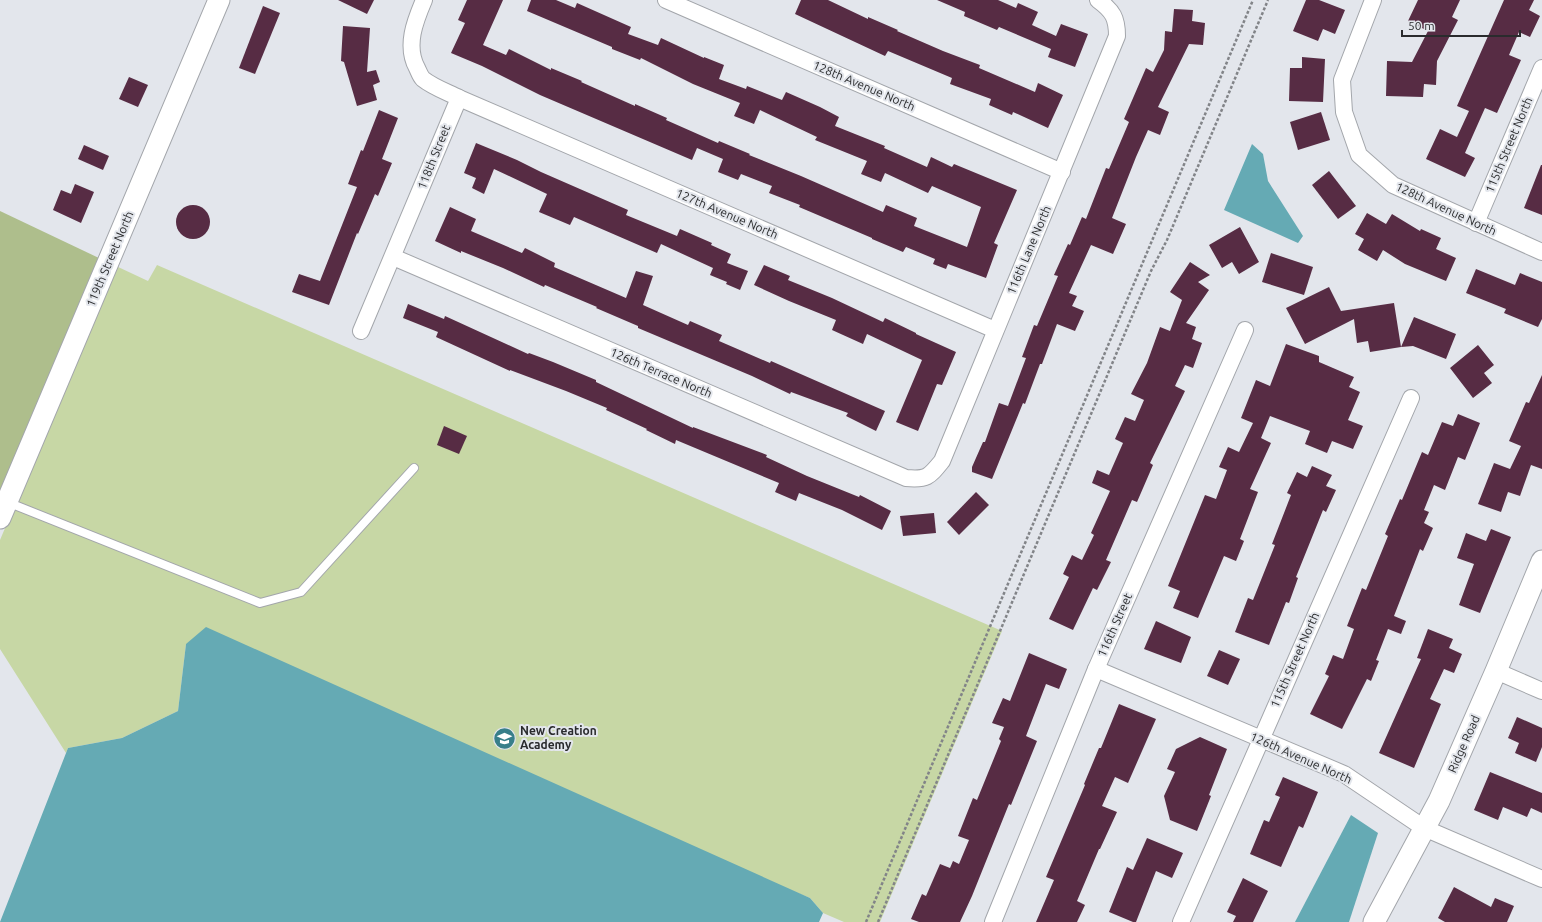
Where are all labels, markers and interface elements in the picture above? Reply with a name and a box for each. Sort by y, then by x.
scale bar [1402,12,1520,38]
text: 50 m [1408,19,1435,32]
street label: 128th Avenue North [811,58,917,113]
street label: 115th Street North [1483,95,1535,195]
street label: 118th Street [415,123,452,191]
street label: 128th Avenue North [1394,180,1499,238]
street label: 127th Avenue North [674,186,780,241]
street label: 116th Lane North [1004,204,1053,296]
street label: 119th Street North [84,209,136,309]
street label: 126th Terrace North [608,345,714,400]
street label: 116th Street [1095,591,1134,659]
street label: 115th Street North [1268,610,1321,709]
street label: Ridge Road [1445,713,1482,774]
place label: New Creation Academy [520,724,597,751]
school or university icon: New Creation Academy [491,725,517,751]
street label: 126th Avenue North [1249,729,1354,786]

